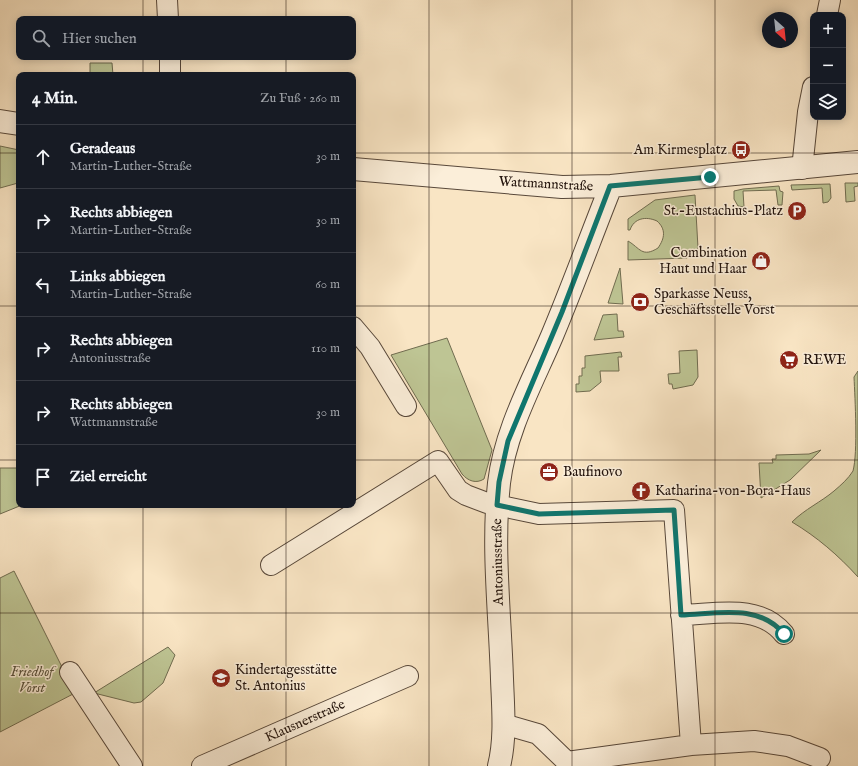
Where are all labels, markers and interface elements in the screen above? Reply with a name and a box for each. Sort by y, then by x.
north arrow [762,12,798,48]
map controls [810,12,846,120]
button: + [810,12,846,48]
search box [16,16,356,60]
icon: search [30,27,52,49]
text: Hier suchen [62,29,137,48]
button: − [810,48,846,84]
button: layers [810,84,846,120]
text: 4 Min. [32,88,77,109]
text: Zu Fuß · 260 m [260,90,340,107]
text: Geradeaus [70,139,135,158]
bus stop icon: Am Kirmesplatz [730,139,752,161]
place label: Am Kirmesplatz [633,141,728,159]
icon: ahead [32,146,54,168]
text: 30 m [316,148,340,165]
text: Martin-Luther-Straße [70,158,192,175]
route end [701,168,719,186]
street label: Wattmannstraße [498,173,594,195]
parking icon: St.-Eustachius-Platz [786,200,808,222]
place label: St.-Eustachius-Platz [664,202,784,220]
text: Rechts abbiegen [70,203,173,222]
icon: right [32,210,54,232]
text: 30 m [316,212,340,229]
text: Martin-Luther-Straße [70,222,192,239]
place label: Combination Haut und Haar [659,244,748,278]
shop icon: Combination Haut und Haar [750,250,772,272]
text: Links abbiegen [70,267,166,286]
icon: left [32,274,54,296]
text: 60 m [315,276,340,293]
place label: Sparkasse Neuss, Geschäftsstelle Vorst [654,285,775,319]
text: Martin-Luther-Straße [70,286,192,303]
bank icon: Sparkasse Neuss, Geschäftsstelle Vorst [629,291,651,313]
text: Rechts abbiegen [70,331,173,350]
icon: right [32,338,54,360]
text: 110 m [311,340,340,357]
supermarket icon: REWE [778,349,800,371]
text: Antoniusstraße [70,350,151,367]
place label: REWE [803,351,847,369]
text: Rechts abbiegen [70,395,173,414]
icon: right [32,402,54,424]
text: 30 m [316,404,340,421]
text: Wattmannstraße [70,414,158,431]
office icon: Baufinovo [538,461,560,483]
place label: Baufinovo [563,463,623,481]
icon: arrive [32,466,54,488]
text: Ziel erreicht [70,467,147,486]
church icon: Katharina-von-Bora-Haus [630,480,652,502]
place label: Katharina-von-Bora-Haus [655,482,811,500]
street label: Antoniusstraße [488,518,508,607]
route start [775,625,793,643]
place label: Kindertagesstätte St. Antonius [235,661,338,695]
park label: Friedhof Vorst [10,663,57,697]
school or university icon: Kindertagesstätte St. Antonius [210,667,232,689]
street label: Klausnerstraße [262,695,348,747]

